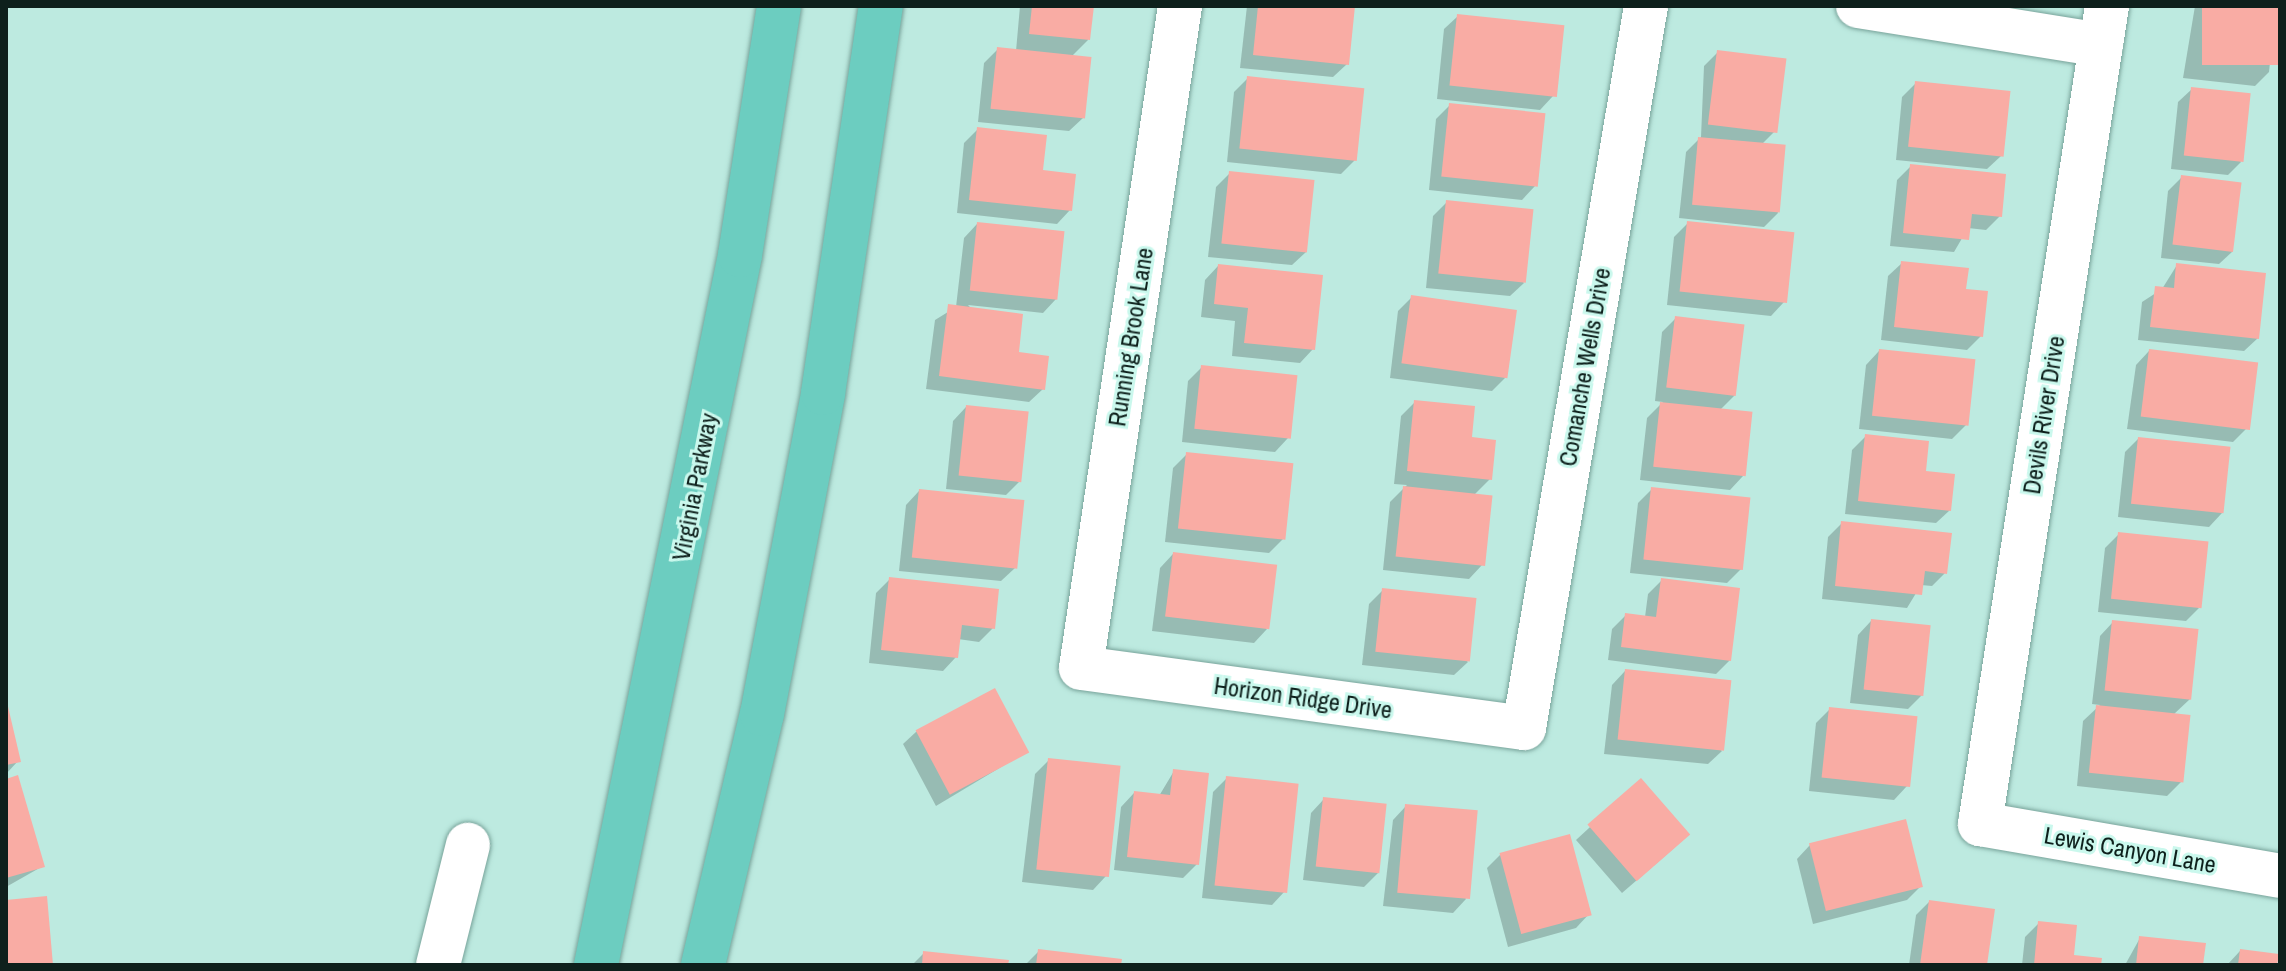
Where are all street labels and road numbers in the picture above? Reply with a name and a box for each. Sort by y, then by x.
street label: Running Brook Lane [1103,246,1159,428]
street label: Comanche Wells Drive [1553,266,1617,468]
street label: Devils River Drive [2017,334,2071,496]
street label: Virginia Parkway [667,411,723,563]
street label: Horizon Ridge Drive [1212,671,1394,725]
street label: Lewis Canyon Lane [2042,821,2218,879]

